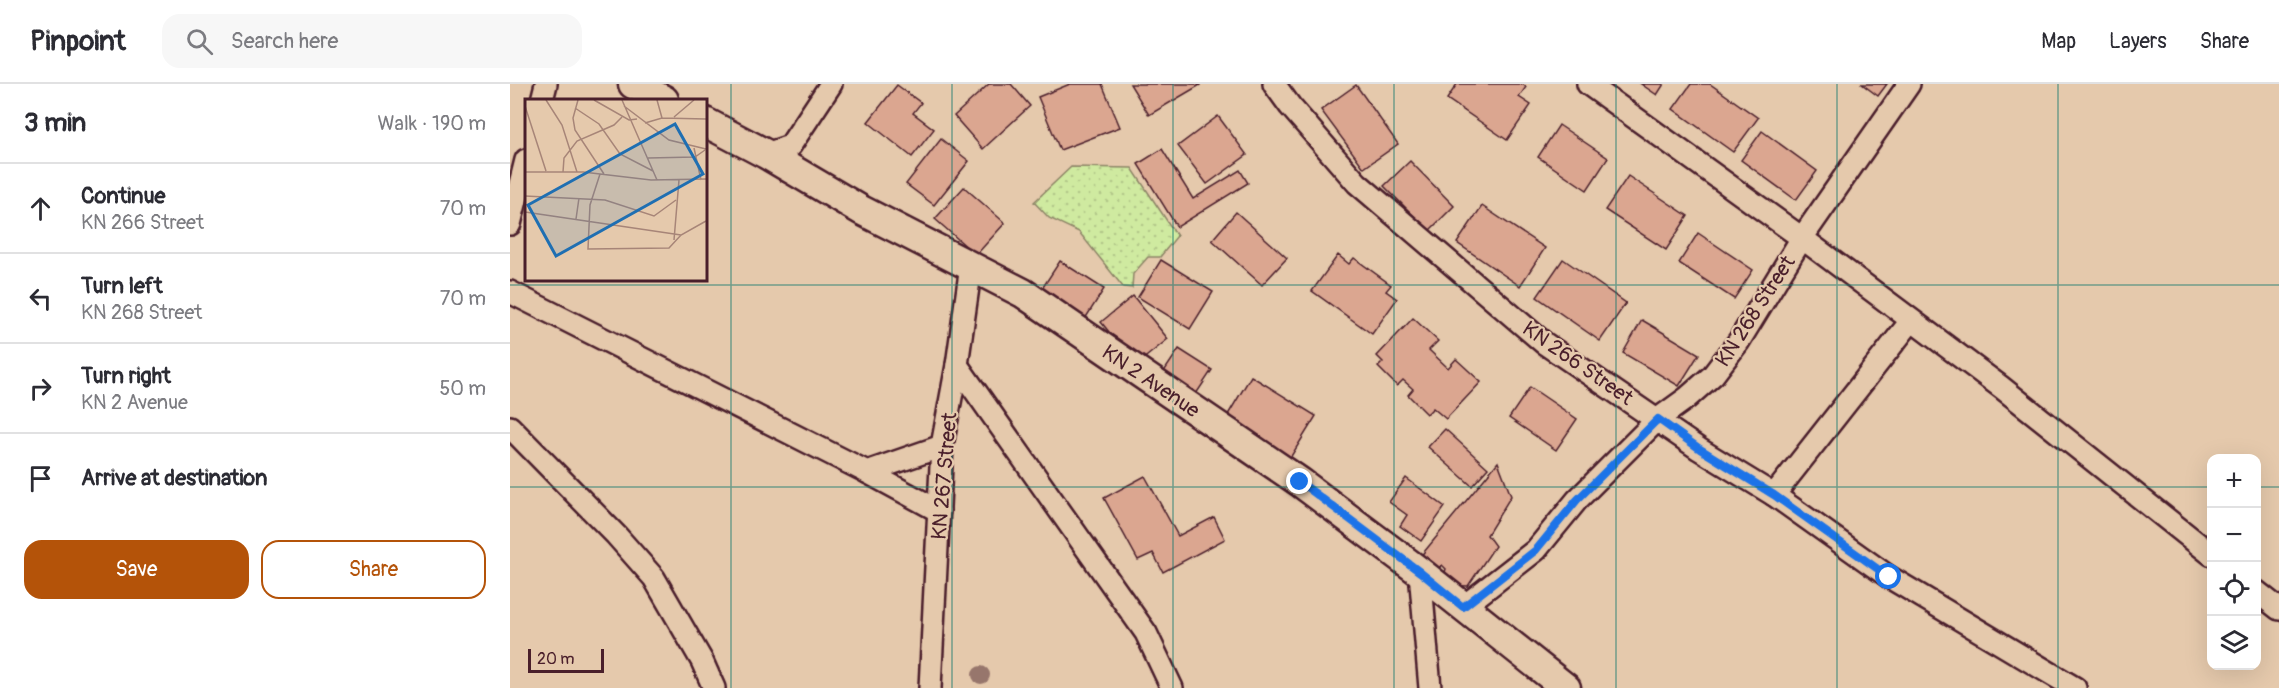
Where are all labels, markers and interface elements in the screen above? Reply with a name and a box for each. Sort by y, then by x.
search box [162,14,582,68]
text: Pinpoint [30,24,126,59]
icon: search [183,25,216,58]
text: Search here [231,27,338,55]
text: Map [2041,28,2076,55]
text: Layers [2109,28,2167,55]
text: Share [2200,28,2249,55]
inset map [525,99,706,280]
text: 3 min [24,107,86,139]
text: Walk · 190 m [378,111,486,136]
text: Continue [81,182,165,210]
icon: ahead [24,192,57,225]
text: 70 m [440,196,486,221]
text: KN 266 Street [81,210,204,235]
street label: KN 268 Street [1709,250,1802,372]
text: Turn left [81,272,163,300]
icon: left [24,282,57,315]
text: 70 m [440,286,486,311]
text: KN 268 Street [81,300,202,325]
street label: KN 266 Street [1517,315,1639,412]
street label: KN 2 Avenue [1097,339,1205,424]
text: Turn right [81,362,171,390]
icon: right [24,372,57,405]
text: 50 m [439,376,486,401]
text: KN 2 Avenue [81,390,188,415]
street label: KN 267 Street [925,411,964,541]
map controls [2207,454,2261,670]
button: + [2207,454,2261,508]
icon: arrive [24,462,57,495]
text: Arrive at destination [81,464,267,492]
route end [1286,468,1312,494]
button: − [2207,508,2261,562]
button: Save [24,540,249,599]
button: Share [261,540,486,599]
button: locate [2207,562,2261,616]
route start [1875,563,1901,589]
button: layers [2207,616,2261,670]
scale bar [528,646,604,674]
text: 20 m [537,649,575,669]

